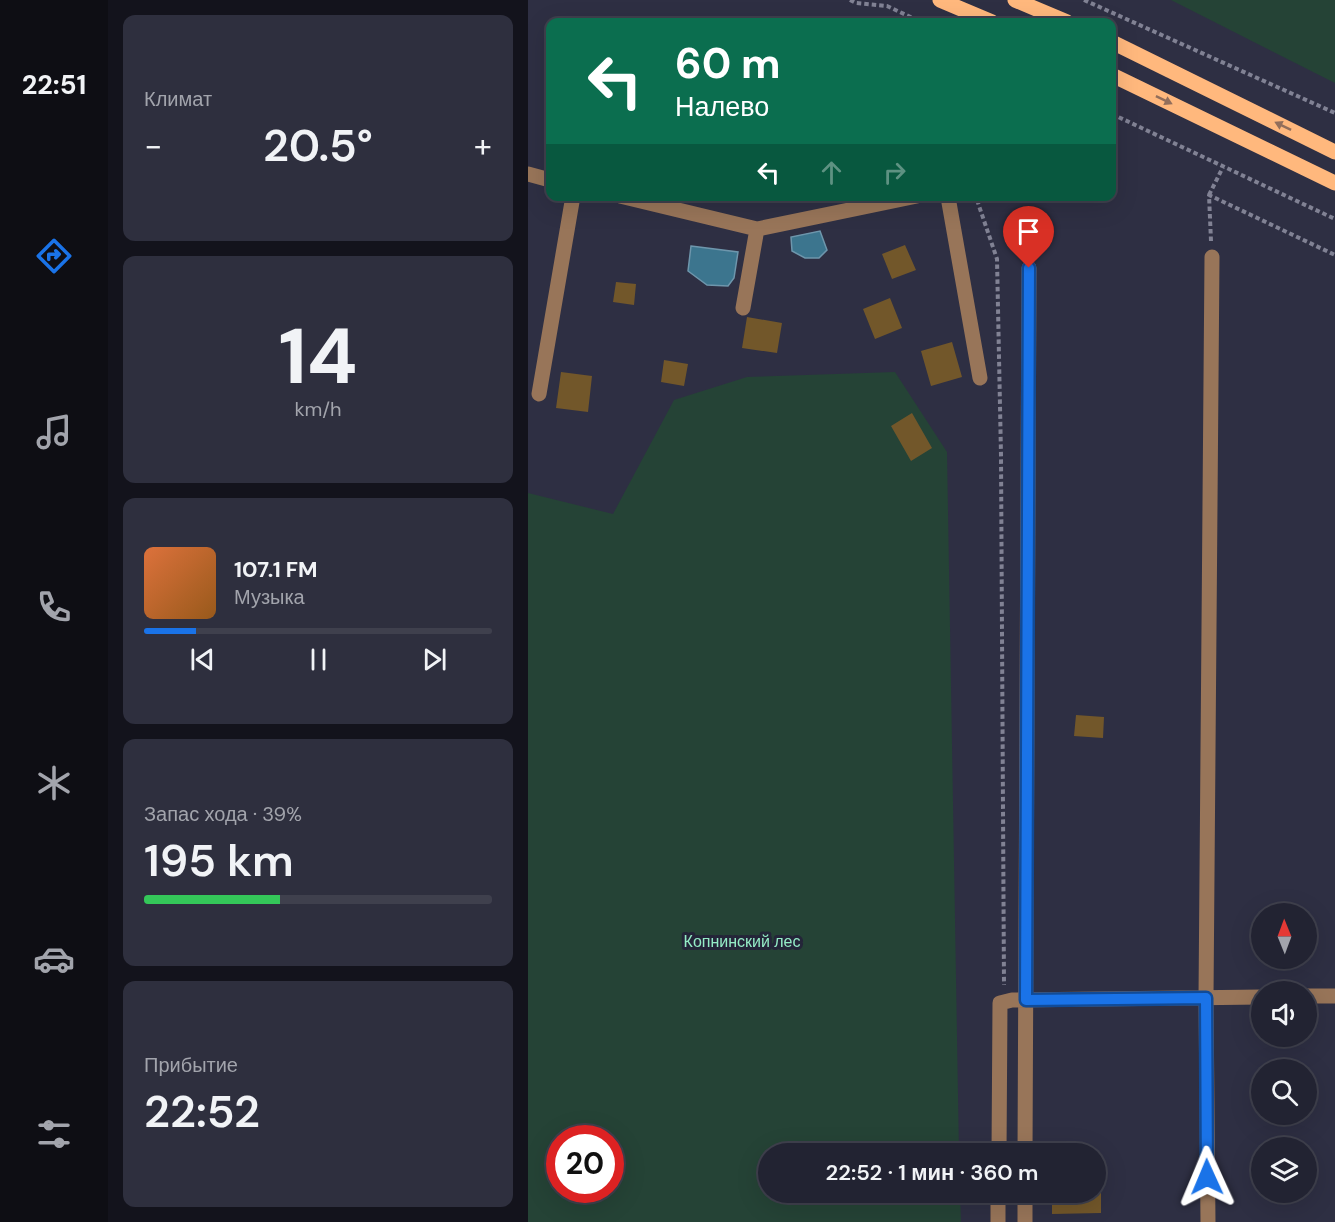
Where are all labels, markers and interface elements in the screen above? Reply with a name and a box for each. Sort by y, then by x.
text: 60 m [675,36,781,91]
icon: left [576,42,654,120]
text: 22:51 [22,67,86,102]
text: Климат [144,86,212,112]
text: Налево [675,89,769,124]
one-way arrow [1156,96,1173,105]
text: 20.5° [263,116,373,175]
one-way arrow [1274,121,1291,131]
text: − [144,124,162,167]
text: + [474,124,492,167]
icon: left [752,156,785,189]
icon: ahead [815,156,848,189]
icon: right [878,156,911,189]
pin [1003,206,1054,268]
icon: arrive [1012,215,1045,248]
icon: directions [33,235,75,277]
text: 14 [278,306,358,407]
text: km/h [294,396,342,422]
icon: music [33,411,75,453]
text: 107.1 FM [234,555,318,584]
text: Музыка [234,584,305,610]
icon: phone [33,586,75,628]
icon: previous [186,643,219,676]
icon: pause [302,643,335,676]
icon: next [418,643,451,676]
icon: climate [33,762,75,804]
text: Запас хода · 39% [144,801,302,827]
text: 195 km [144,831,294,890]
north arrow [1251,903,1317,969]
map controls [1251,903,1317,1203]
park label: Копнинский лес [684,931,800,952]
icon: car [33,938,75,980]
button: sound [1251,981,1317,1047]
text: Прибытие [144,1052,238,1078]
button: search [1251,1059,1317,1125]
text: 22:52 [144,1082,260,1141]
icon: filters [33,1113,75,1155]
speed limit sign: 20 [546,1125,624,1203]
button: layers [1251,1137,1317,1203]
position arrow [1175,1145,1239,1209]
text: 22:52 · 1 мин · 360 m [826,1158,1038,1187]

